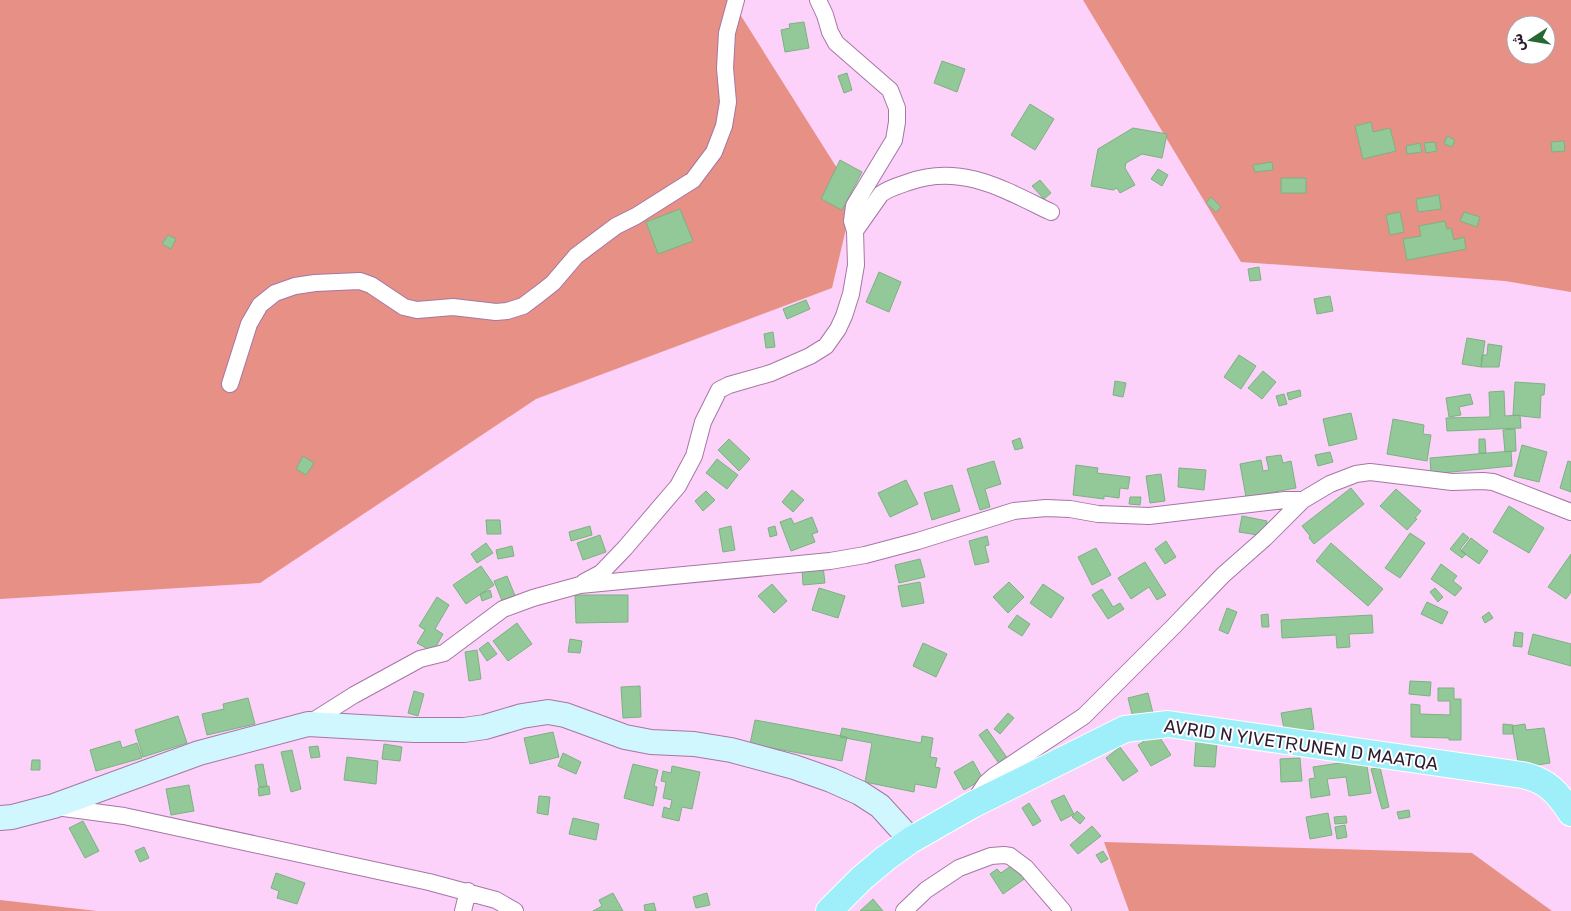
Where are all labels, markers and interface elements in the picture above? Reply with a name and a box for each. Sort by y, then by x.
north arrow [1506,15,1556,65]
text: ش [1509,32,1529,53]
street label: AVRID N YIVETṚUNEN D MAATQA [1163,715,1439,775]

